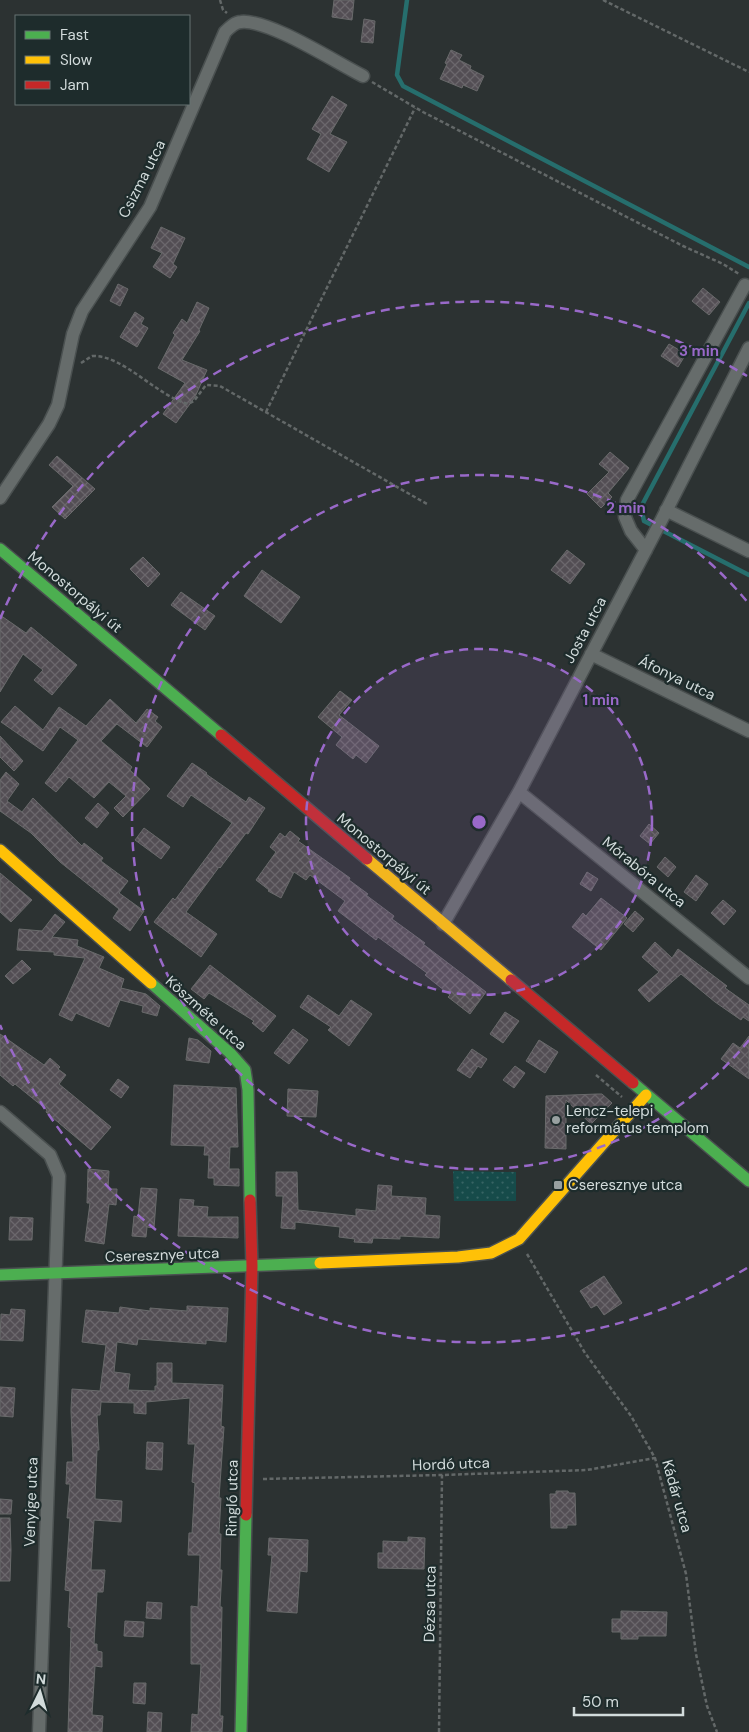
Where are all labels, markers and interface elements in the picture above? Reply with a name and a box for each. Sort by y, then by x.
legend [15,15,190,105]
text: Fast [60,25,89,45]
text: Slow [60,50,93,70]
text: Jam [60,75,89,95]
street label: Csizma utca [114,136,170,222]
text: 3 min [679,341,719,361]
text: 2 min [606,498,646,518]
street label: Monostorpályi út [24,547,127,638]
street label: Josta utca [559,593,611,667]
street label: Áfonya utca [635,651,719,705]
text: 1 min [583,690,619,710]
street label: Monostorpályi út [333,809,436,900]
centre of rings [470,813,488,831]
street label: Mórabóra utca [598,832,690,912]
street label: Köszméte utca [161,971,251,1055]
place label: Lencz-telepi református templom [566,1101,709,1138]
marker: Lencz-telepi református templom [550,1114,562,1126]
place label: Cseresznye utca [568,1175,683,1195]
marker: Cseresznye utca [552,1179,564,1191]
street label: Cseresznye utca [104,1243,220,1267]
street label: Hordó utca [412,1453,490,1475]
street label: Venyige utca [19,1457,43,1547]
street label: Kádár utca [657,1457,697,1535]
street label: Ringló utca [221,1459,243,1537]
street label: Dézsa utca [419,1566,441,1642]
north arrow [15,1667,65,1717]
text: N [35,1670,47,1688]
scale bar [574,1684,683,1716]
text: 50 m [582,1692,619,1712]

